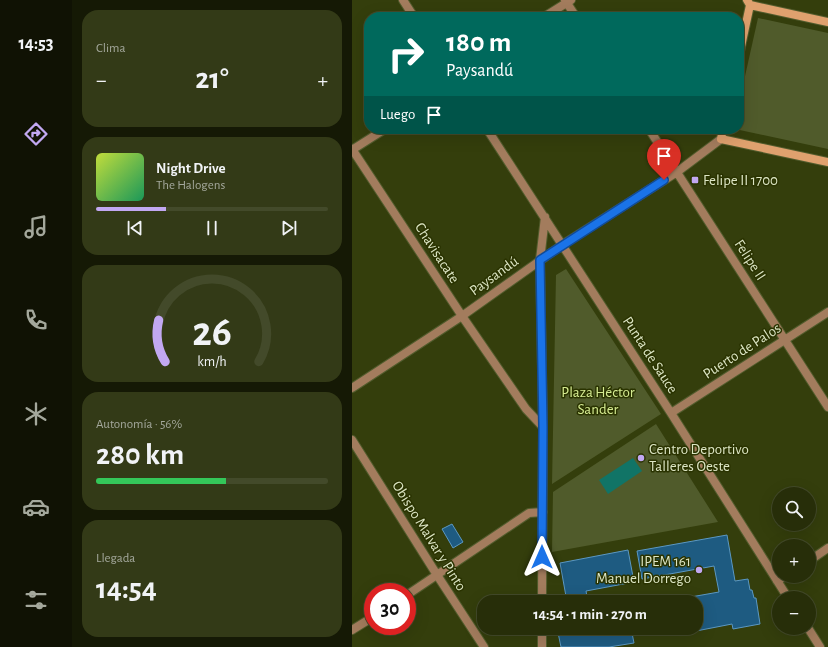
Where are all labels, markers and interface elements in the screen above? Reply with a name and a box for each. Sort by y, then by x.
icon: right [380,28,432,80]
text: 180 m [446,29,511,57]
text: 14:53 [18,35,54,53]
text: Clima [96,42,126,55]
text: Paysandú [446,62,513,80]
text: 21° [195,64,229,94]
text: − [96,69,107,91]
text: + [317,69,328,91]
icon: arrive [423,104,445,126]
text: Luego [380,107,415,122]
icon: directions [22,120,50,148]
pin [647,139,681,180]
icon: arrive [653,145,675,167]
text: Night Drive [156,161,226,176]
place label: Felipe II 1700 [703,173,778,188]
marker: Felipe II 1700 [690,175,700,185]
text: The Halogens [156,179,225,192]
icon: music [22,213,50,241]
icon: previous [124,217,146,239]
icon: pause [201,217,223,239]
icon: next [278,217,300,239]
street label: Chavisacate [412,220,462,286]
street label: Felipe II [731,237,769,283]
street label: Paysandú [467,253,521,299]
icon: phone [22,306,50,334]
text: 26 [192,311,232,352]
street label: Punta de Sauce [620,314,680,396]
street label: Puerto de Palos [700,320,784,382]
text: km/h [197,354,227,368]
park label: Plaza Héctor Sander [561,385,635,417]
icon: climate [22,400,50,428]
text: Autonomía · 56% [96,418,182,431]
text: 280 km [96,440,184,470]
place label: Centro Deportivo Talleres Oeste [649,442,749,474]
marker: Centro Deportivo Talleres Oeste [636,453,646,463]
street label: Obispo Malvar y Pinto [389,478,469,594]
map controls [772,487,816,635]
button: search [772,487,816,531]
icon: car [22,493,50,521]
position arrow [521,536,563,578]
button: + [772,539,816,583]
text: Llegada [96,552,135,565]
place label: IPEM 161 Manuel Dorrego [596,554,691,586]
marker: IPEM 161 Manuel Dorrego [694,565,704,575]
text: 14:54 [96,574,157,604]
speed limit sign: 30 [364,583,416,635]
icon: filters [22,586,50,614]
button: − [772,591,816,635]
text: 14:54 · 1 min · 270 m [533,607,647,622]

